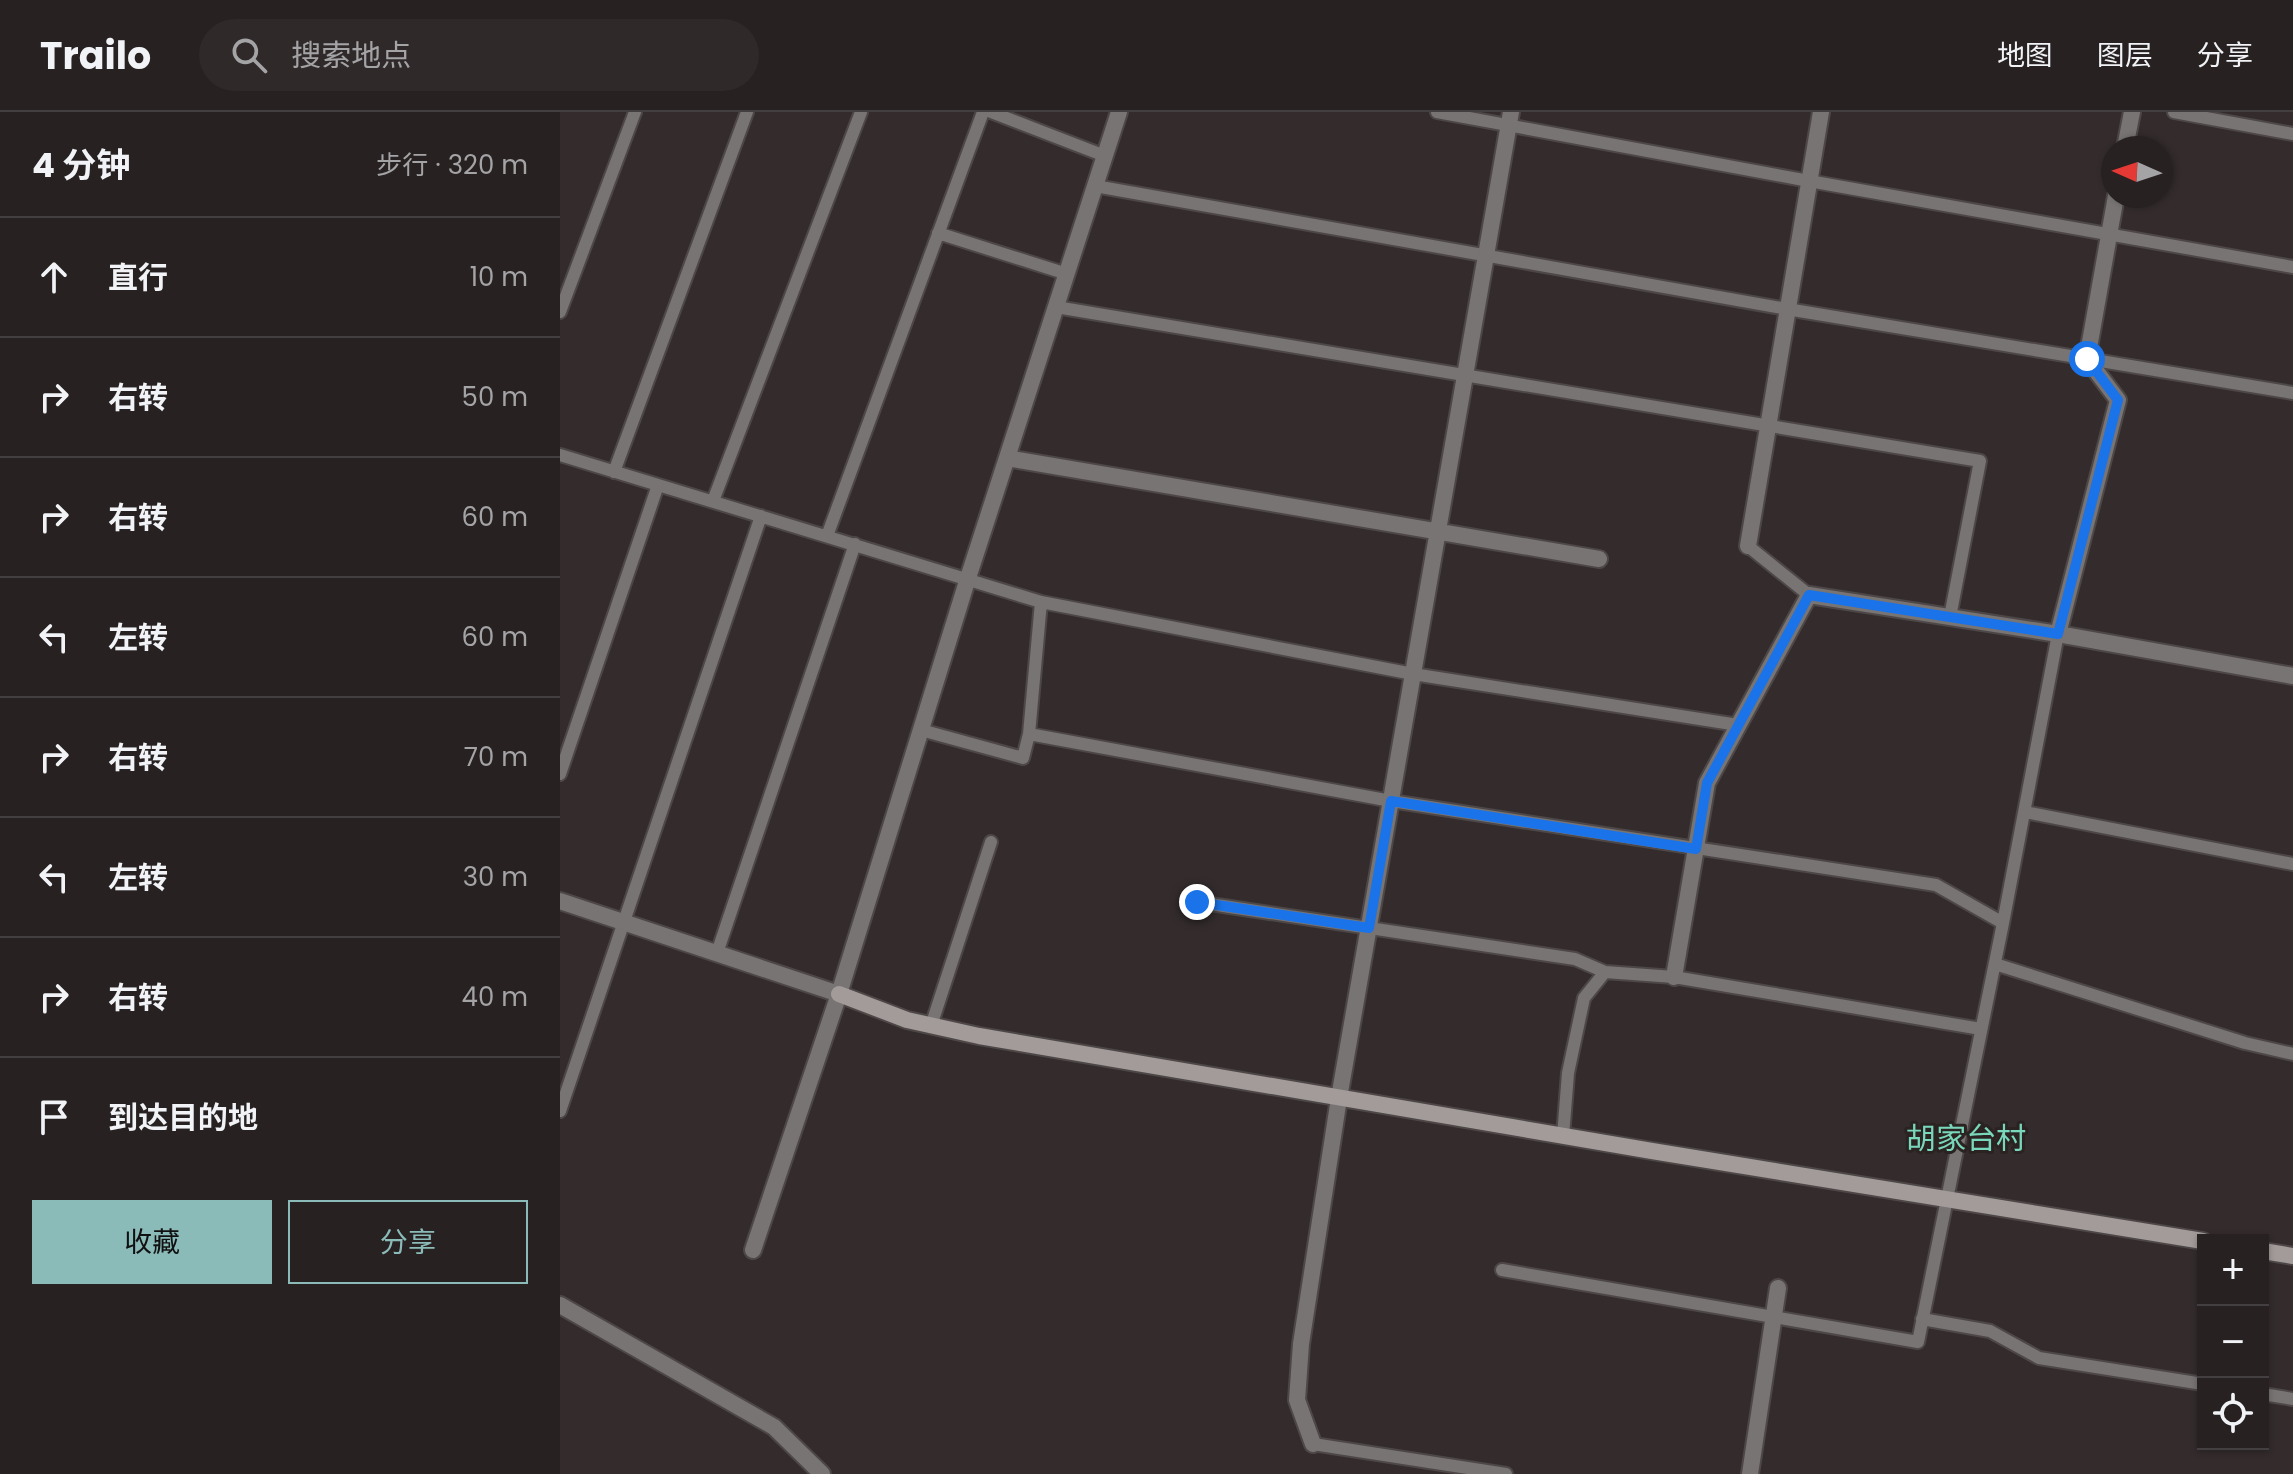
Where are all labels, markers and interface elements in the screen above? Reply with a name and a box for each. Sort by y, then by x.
search box [199,19,759,91]
text: Trailo [40,29,151,82]
icon: search [227,33,271,77]
text: 搜索地点 [291,34,411,77]
text: 地图 [1997,36,2053,75]
text: 图层 [2097,36,2153,75]
text: 分享 [2197,36,2253,75]
north arrow [2101,136,2173,208]
text: 4 分钟 [32,141,130,189]
text: 步行 · 320 m [376,147,528,183]
icon: ahead [32,255,76,299]
text: 直行 [108,256,168,299]
text: 10 m [470,259,528,295]
route start [2069,341,2105,377]
icon: right [32,375,76,419]
text: 右转 [108,376,168,419]
text: 50 m [462,379,528,415]
icon: right [32,495,76,539]
text: 右转 [108,496,168,539]
text: 60 m [461,499,528,535]
icon: left [32,615,76,659]
text: 左转 [108,616,168,659]
text: 60 m [461,619,528,655]
icon: right [32,735,76,779]
text: 右转 [108,736,168,779]
text: 70 m [464,739,528,775]
icon: left [32,855,76,899]
text: 左转 [108,856,168,899]
text: 30 m [463,859,528,895]
route end [1179,884,1215,920]
icon: right [32,975,76,1019]
text: 右转 [108,976,168,1019]
text: 40 m [462,979,528,1015]
icon: arrive [32,1095,76,1139]
text: 到达目的地 [108,1096,258,1139]
district label: 胡家台村 [1906,1117,2026,1160]
button: 收藏 [32,1200,272,1284]
button: 分享 [288,1200,528,1284]
map controls [2197,1234,2269,1450]
button: + [2197,1234,2269,1306]
button: − [2197,1306,2269,1378]
button: locate [2197,1378,2269,1450]

